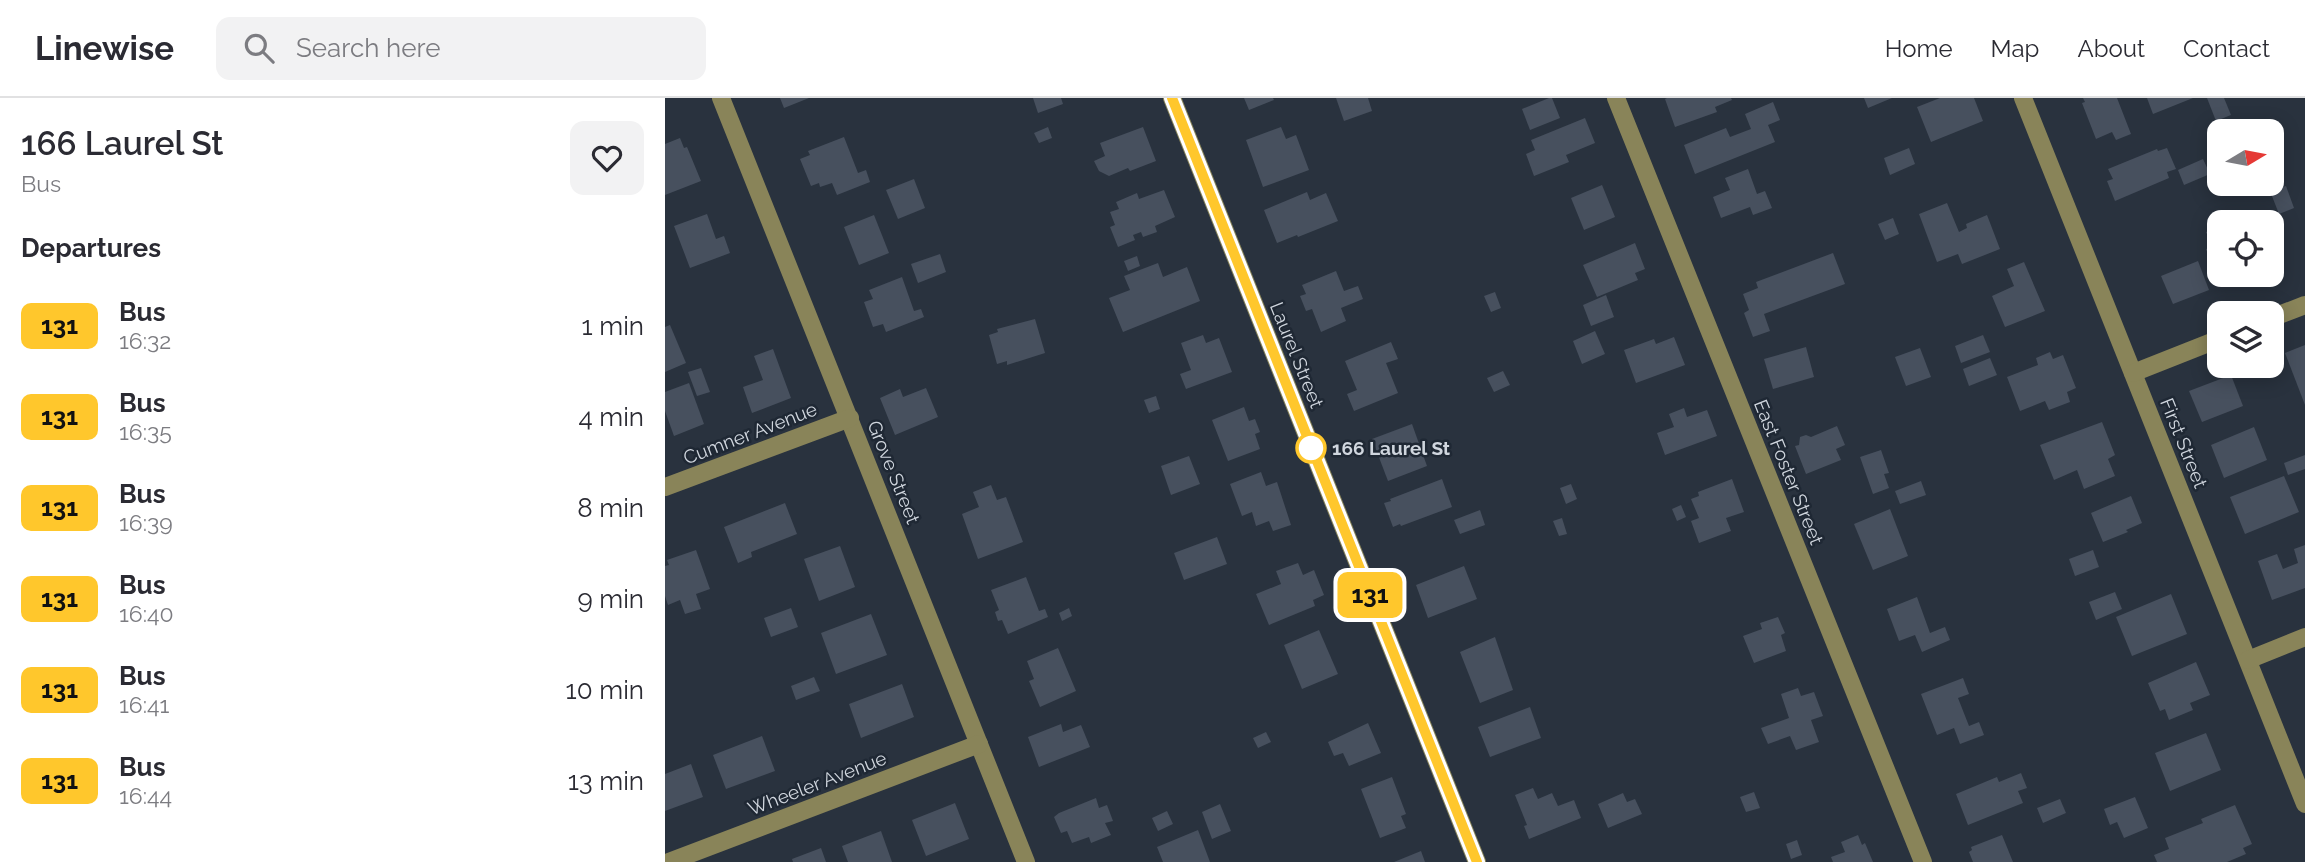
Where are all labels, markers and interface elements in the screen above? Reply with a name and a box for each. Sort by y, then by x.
search box [216,17,706,80]
text: Linewise [35,29,174,68]
icon: search [240,29,278,67]
text: Search here [296,33,440,63]
text: Home [1885,34,1953,63]
text: Map [1991,34,2039,63]
text: About [2077,34,2145,63]
text: Contact [2183,34,2270,63]
north arrow [2207,119,2284,196]
map controls [2207,119,2284,378]
button: heart [570,121,644,195]
text: 166 Laurel St [21,124,223,163]
text: Bus [21,170,61,197]
button: locate [2207,210,2284,287]
text: Departures [21,233,161,263]
text: Bus [119,297,166,327]
street label: Laurel Street [1266,299,1328,412]
button: layers [2207,301,2284,378]
text: 131 [41,311,78,340]
text: 1 min [582,311,644,341]
text: 16:32 [119,327,171,354]
text: Bus [119,388,166,418]
street label: First Street [2156,395,2212,492]
street label: East Foster Street [1750,396,1828,548]
street label: Cumner Avenue [680,397,820,469]
text: 131 [41,402,78,431]
text: 4 min [578,402,644,432]
street label: Grove Street [863,417,925,527]
text: 16:35 [119,418,172,445]
marker: 166 Laurel St [1296,433,1326,463]
place label: 166 Laurel St [1332,437,1451,459]
text: Bus [119,479,166,509]
text: 131 [41,493,78,522]
text: 8 min [577,493,644,523]
text: 16:39 [119,509,173,536]
text: Bus [119,570,166,600]
line badge: 131 [1330,572,1410,618]
text: 131 [1351,580,1389,609]
text: 131 [41,584,78,613]
text: 9 min [577,584,644,614]
text: 16:40 [119,600,174,627]
text: Bus [119,661,166,691]
text: 131 [41,675,78,704]
text: 10 min [566,675,644,705]
text: 16:41 [119,691,169,718]
street label: Wheeler Avenue [745,746,889,820]
text: Bus [119,752,166,782]
text: 131 [41,766,78,795]
text: 13 min [568,766,644,796]
text: 16:44 [119,782,172,809]

